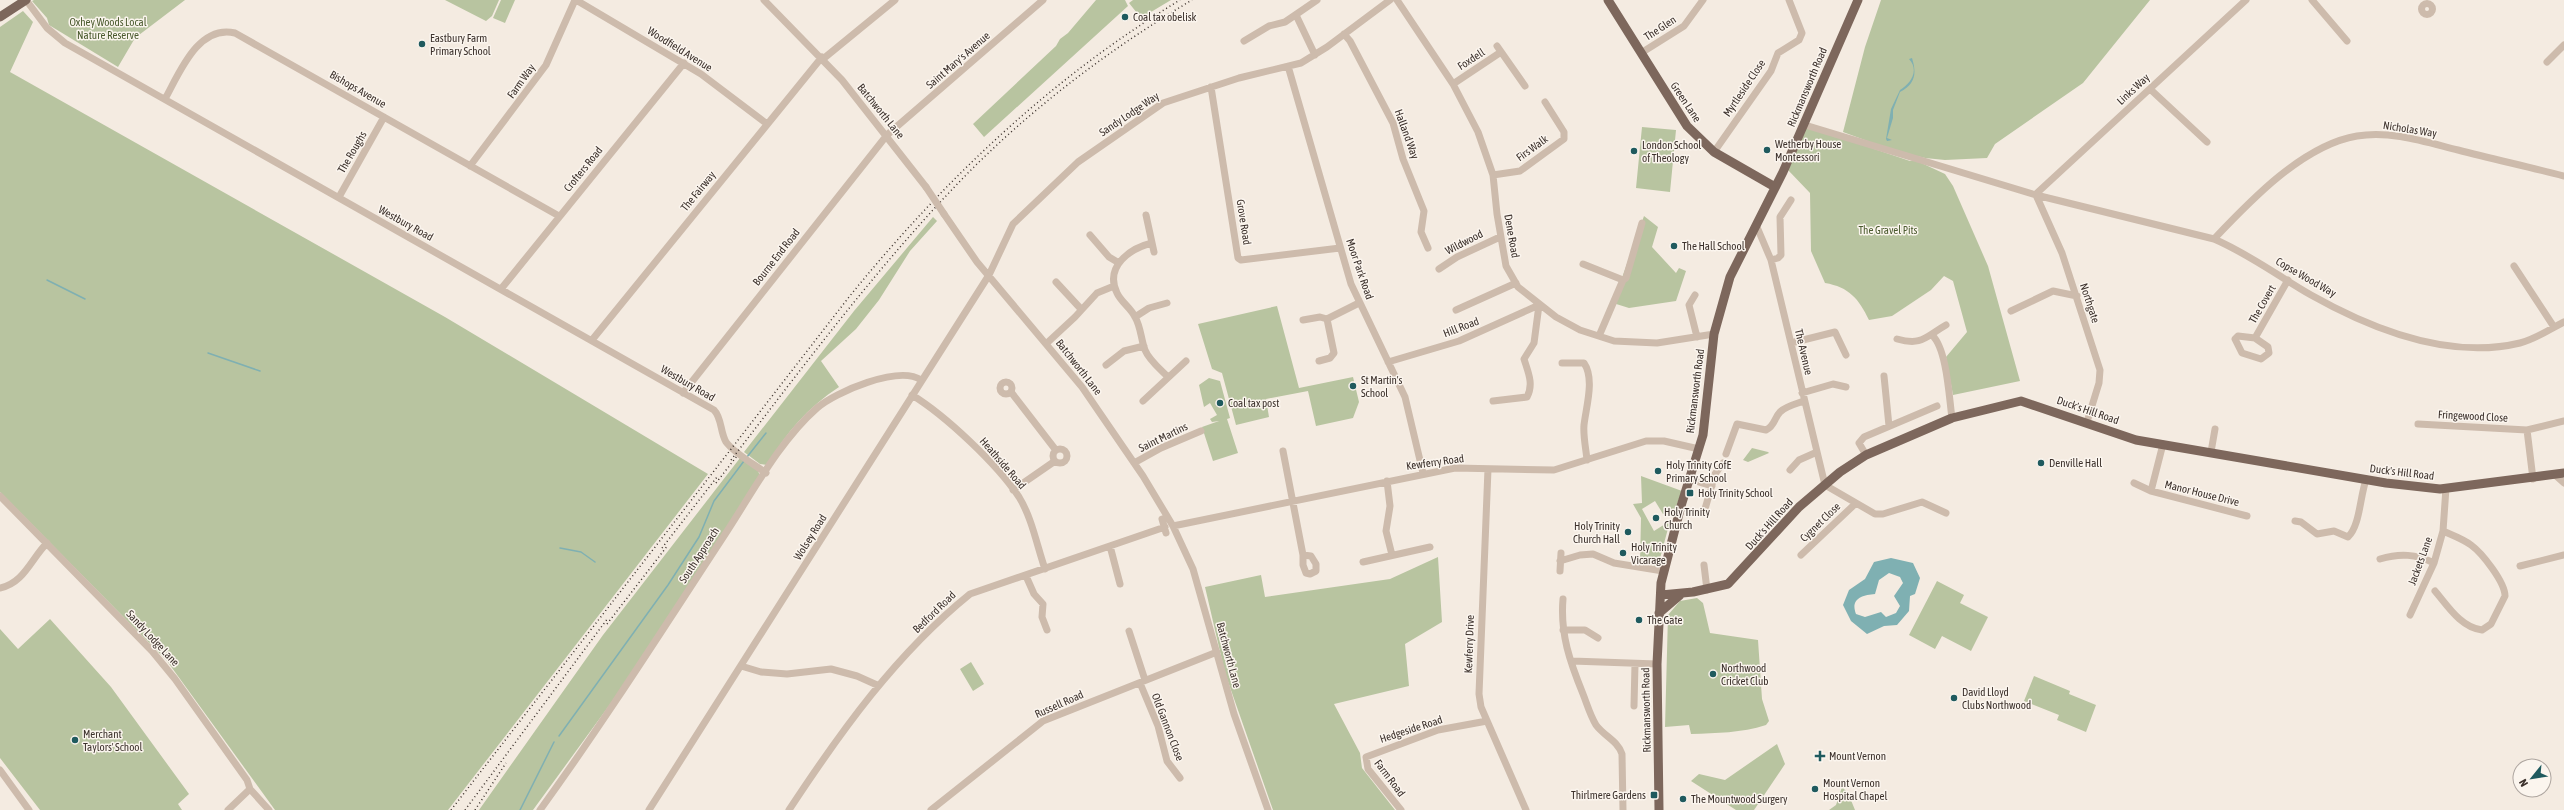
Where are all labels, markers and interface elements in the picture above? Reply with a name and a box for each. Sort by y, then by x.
place label: Coal tax obelisk [1133,11,1197,23]
marker: Coal tax obelisk [1120,12,1130,22]
street label: The Glen [1642,13,1678,43]
park label: Oxhey Woods Local Nature Reserve [69,16,147,41]
street label: Woodfield Avenue [646,24,714,74]
street label: Saint Mary's Avenue [924,29,992,91]
place label: Eastbury Farm Primary School [430,32,491,57]
marker: Eastbury Farm Primary School [417,39,427,49]
street label: Foxdell [1455,46,1487,72]
street label: Rickmansworth Road [1785,46,1829,128]
street label: Myrtleside Close [1721,57,1767,119]
street label: Farm Way [505,61,538,100]
street label: Bishops Avenue [328,68,388,110]
street label: Links Way [2114,71,2152,107]
street label: Green Lane [1668,80,1704,124]
street label: Batchworth Lane [855,81,907,141]
street label: Sandy Lodge Way [1097,89,1161,138]
street label: Halland Way [1393,108,1422,161]
street label: Nicholas Way [2382,119,2438,139]
street label: The Roughs [335,129,369,175]
street label: Firs Walk [1514,132,1550,163]
place label: Wetherby House Montessori [1775,138,1841,163]
place label: London School of Theology [1642,139,1701,164]
street label: Crofters Road [561,144,605,194]
marker: Wetherby House Montessori [1762,145,1772,155]
marker: London School of Theology [1629,146,1639,156]
street label: The Fairway [678,168,718,213]
street label: Grove Road [1234,198,1254,246]
street label: Westbury Road [377,203,435,243]
street label: Dene Road [1502,213,1522,259]
park label: The Gravel Pits [1858,224,1918,236]
street label: Bourne End Road [750,226,802,288]
street label: Wildwood [1443,227,1485,257]
street label: Moor Park Road [1344,237,1376,301]
place label: The Hall School [1682,240,1745,252]
marker: The Hall School [1669,241,1679,251]
street label: Copse Wood Way [2274,255,2339,299]
street label: Northgate [2078,282,2102,324]
street label: The Covert [2246,283,2278,325]
street label: Hill Road [1441,315,1481,339]
street label: The Avenue [1793,328,1815,376]
street label: Batchworth Lane [1054,337,1104,397]
street label: Rickmansworth Road [1684,348,1706,434]
street label: Westbury Road [659,363,717,403]
place label: St Martin's School [1361,374,1403,399]
marker: St Martin's School [1348,381,1358,391]
street label: Duck's Hill Road [2055,394,2121,426]
place label: Coal tax post [1228,397,1279,409]
marker: Coal tax post [1215,398,1225,408]
street label: Fringewood Close [2438,408,2508,424]
street label: Saint Martins [1137,420,1189,454]
street label: Heathside Road [977,435,1029,491]
street label: Kewferry Road [1405,452,1465,472]
place label: Denville Hall [2049,457,2102,469]
marker: Denville Hall [2036,458,2046,468]
place label: Holy Trinity CofE Primary School [1666,459,1732,484]
street label: Duck's Hill Road [2369,462,2435,482]
marker: Holy Trinity CofE Primary School [1653,466,1663,476]
street label: Manor House Drive [2164,478,2240,508]
place label: Holy Trinity School [1698,487,1773,499]
marker: Holy Trinity School [1685,488,1695,498]
street label: Duck's Hill Road [1743,496,1795,552]
street label: Cygnet Close [1797,500,1843,544]
place label: Holy Trinity Church [1664,506,1710,531]
street label: Wolsey Road [791,512,829,562]
marker: Holy Trinity Church [1651,513,1661,523]
place label: Holy Trinity Church Hall [1573,520,1620,545]
street label: South Approach [677,525,721,585]
marker: Holy Trinity Church Hall [1623,527,1633,537]
street label: Jackets Lane [2406,535,2434,587]
place label: Holy Trinity Vicarage [1631,541,1677,566]
marker: Holy Trinity Vicarage [1618,548,1628,558]
street label: Bedford Road [910,589,958,635]
street label: Sandy Lodge Lane [124,608,182,668]
place label: The Gate [1647,614,1682,626]
street label: Kewferry Drive [1462,615,1476,673]
marker: The Gate [1634,615,1644,625]
street label: Batchworth Lane [1214,621,1244,689]
place label: Northwood Cricket Club [1721,662,1768,687]
street label: Rickmansworth Road [1639,667,1653,753]
marker: Northwood Cricket Club [1708,669,1718,679]
place label: David Lloyd Clubs Northwood [1962,686,2031,711]
street label: Russell Road [1033,688,1085,720]
street label: Old Gannon Close [1150,692,1186,762]
marker: David Lloyd Clubs Northwood [1949,693,1959,703]
street label: Hedgeside Road [1378,713,1444,745]
place label: Merchant Taylors' School [83,728,142,753]
marker: Merchant Taylors' School [70,735,80,745]
marker: Mount Vernon [1814,750,1826,762]
place label: Mount Vernon [1829,750,1886,762]
street label: Farm Road [1372,757,1408,799]
north arrow [2512,758,2552,798]
place label: Mount Vernon Hospital Chapel [1823,777,1888,802]
text: N [2517,777,2530,789]
marker: Mount Vernon Hospital Chapel [1810,784,1820,794]
place label: Thirlmere Gardens [1571,789,1646,801]
marker: Thirlmere Gardens [1649,790,1659,800]
place label: The Mountwood Surgery [1691,793,1788,805]
marker: The Mountwood Surgery [1678,794,1688,804]

